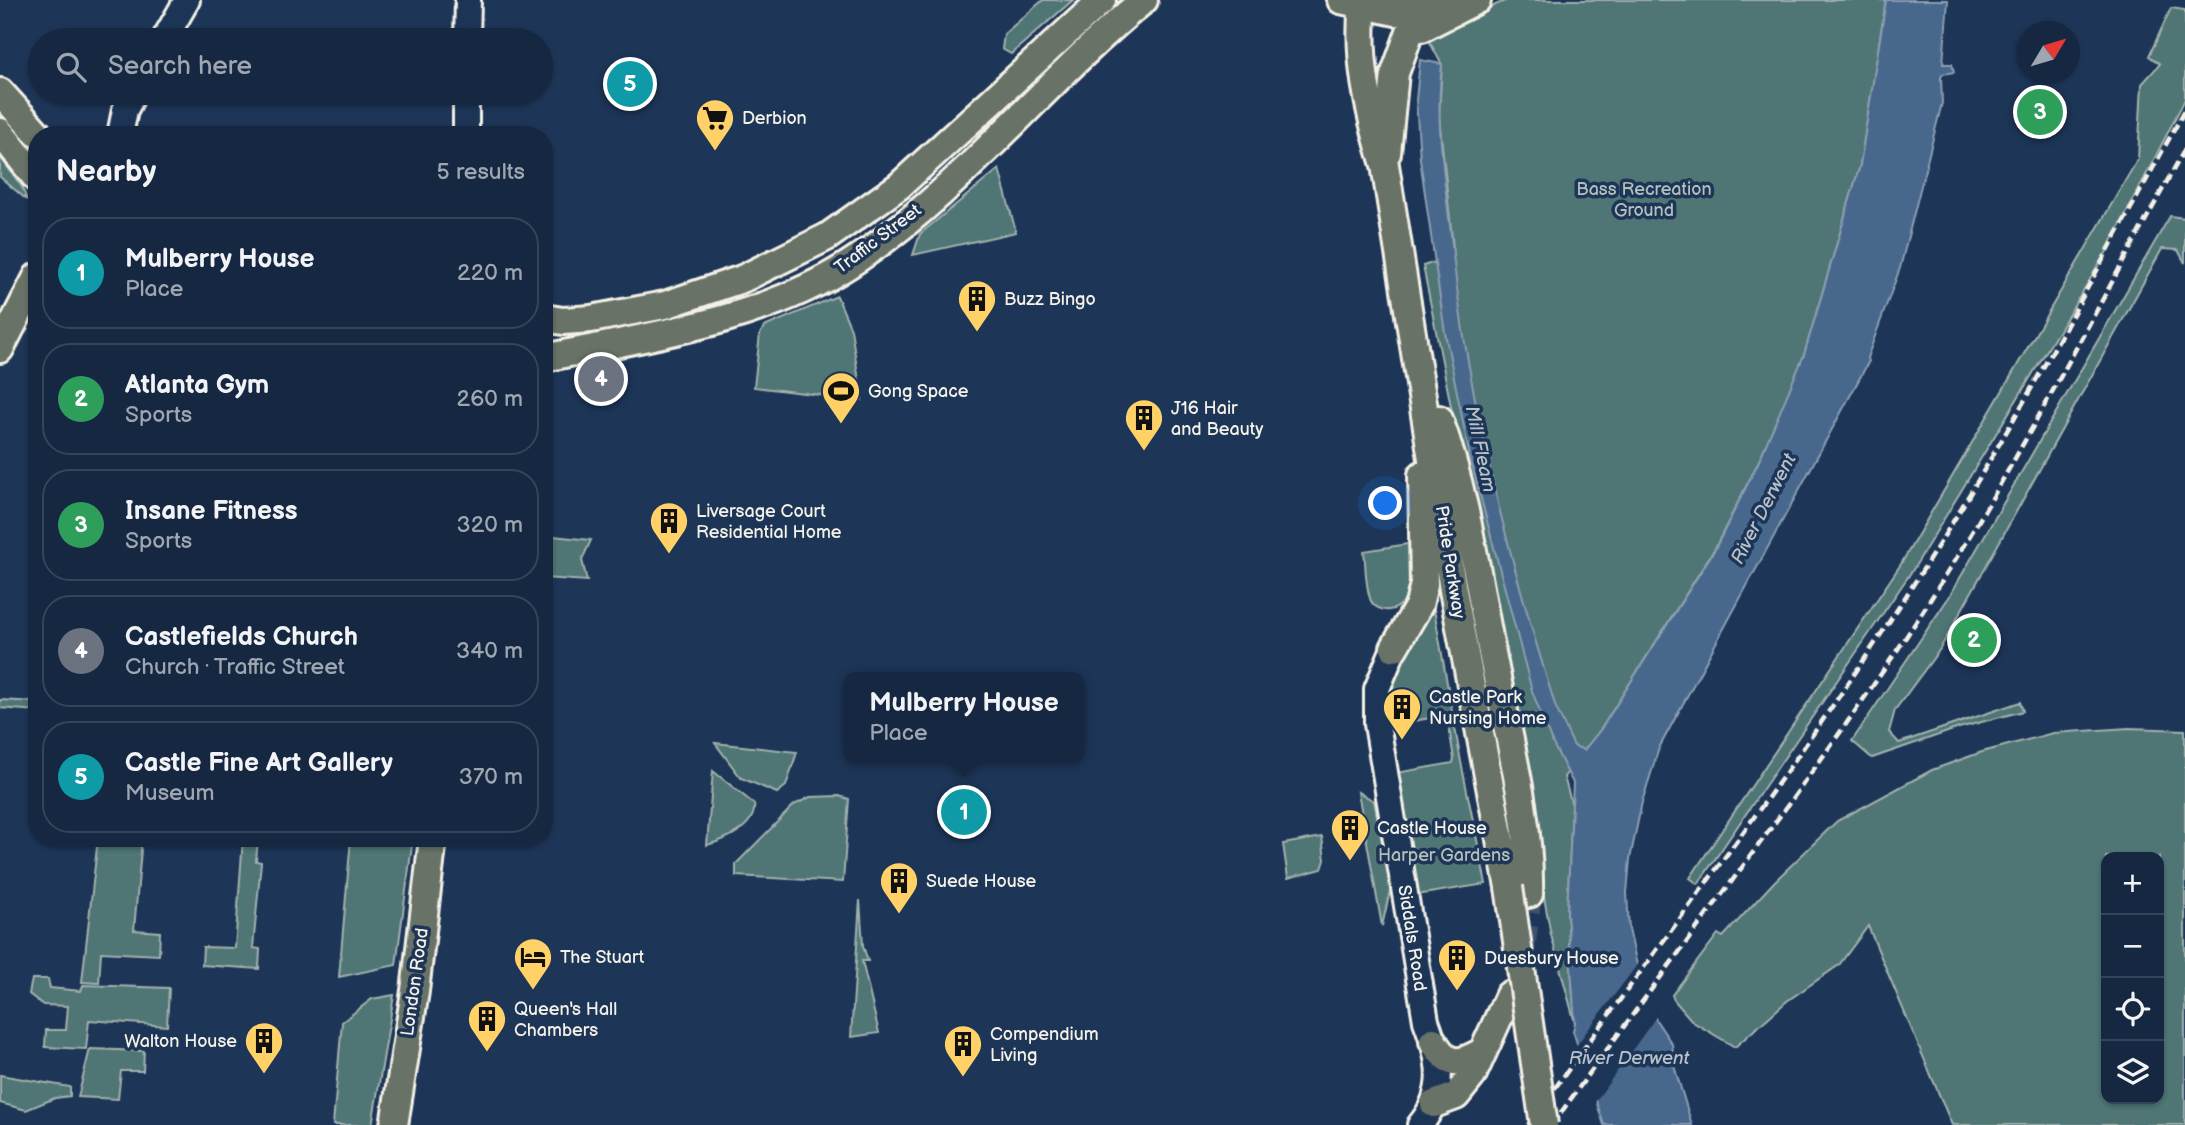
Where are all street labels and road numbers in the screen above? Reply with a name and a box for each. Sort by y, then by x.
street label: Traffic Street [831,199,926,278]
street label: Pride Parkway [1431,504,1469,621]
street label: Siddals Road [1393,883,1431,993]
street label: London Road [397,926,433,1038]

